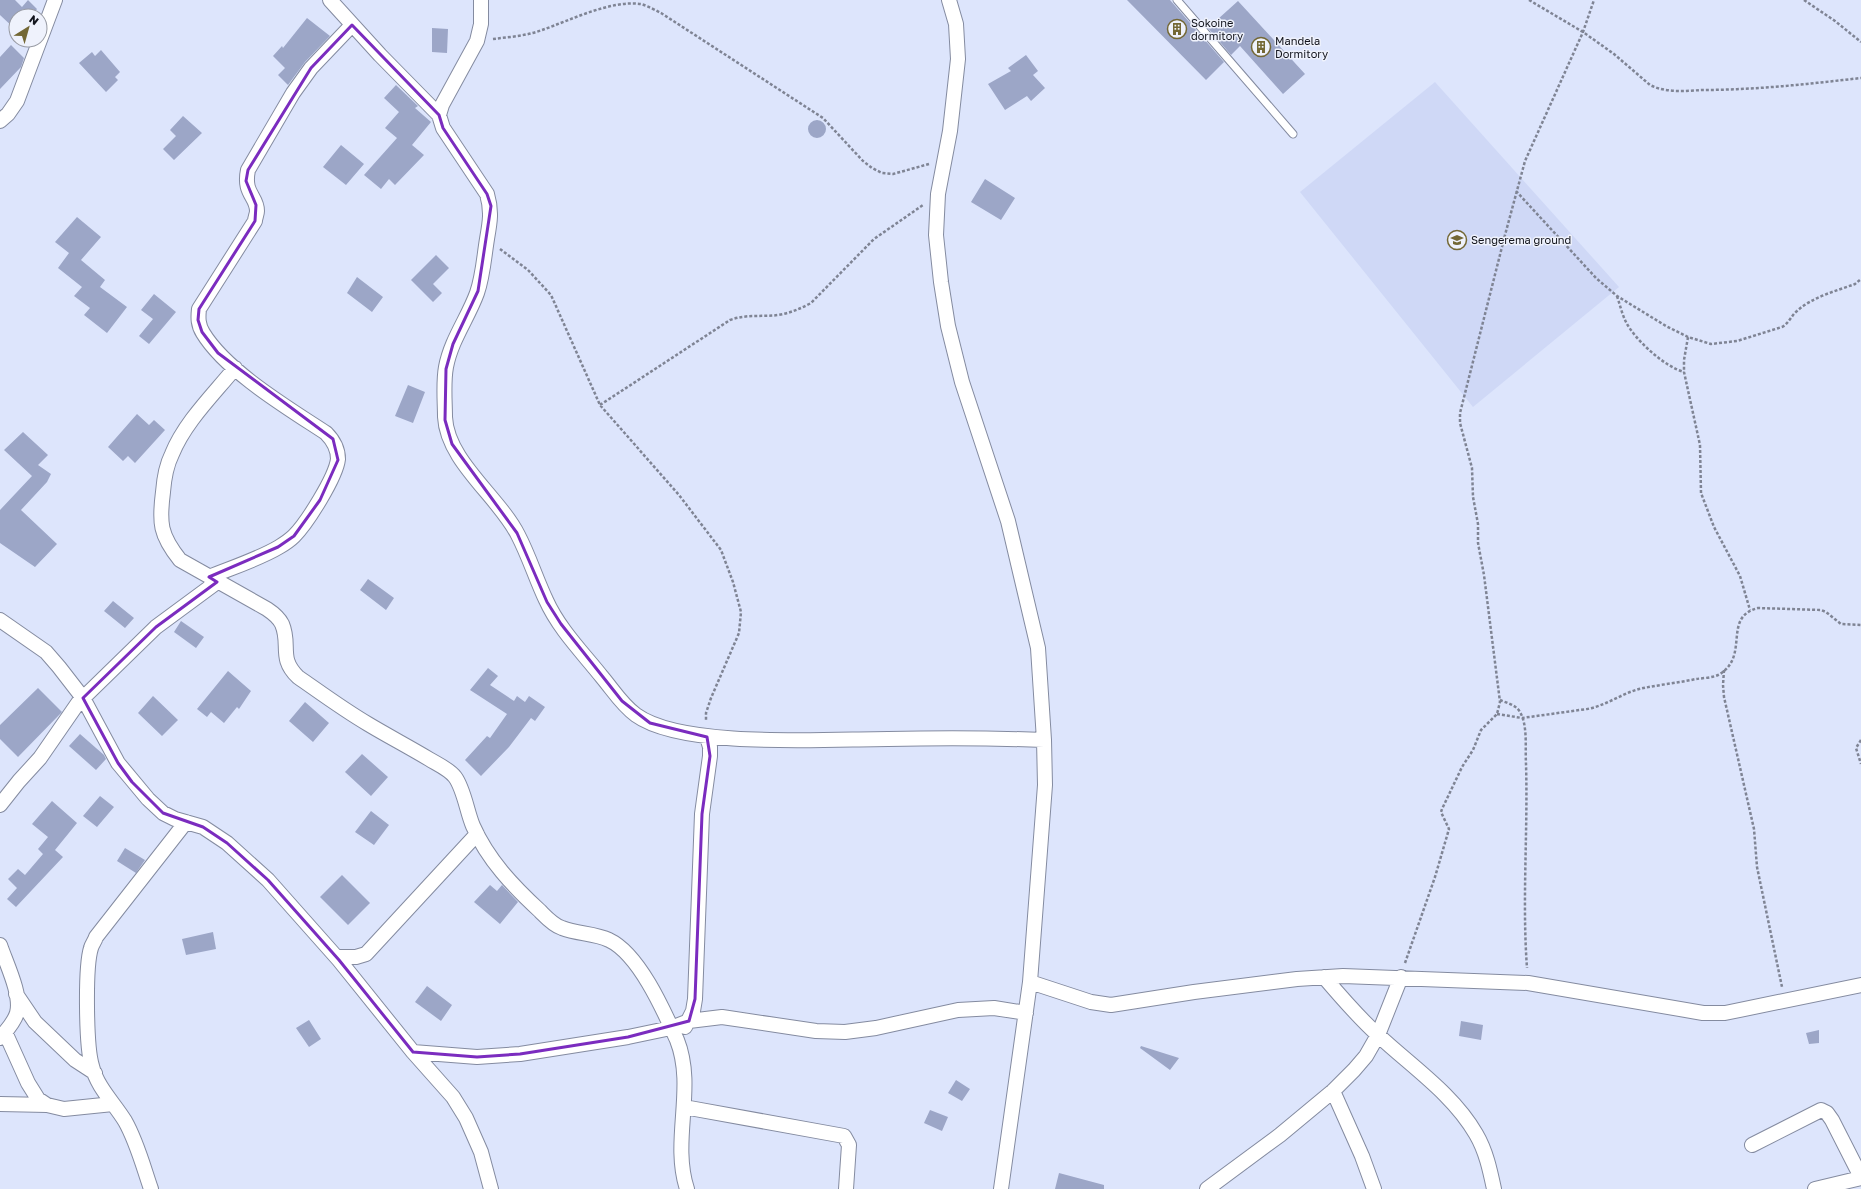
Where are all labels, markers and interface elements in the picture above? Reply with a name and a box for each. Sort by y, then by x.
north arrow [8,8,48,48]
text: N [27,12,42,27]
place label: Sokoine dormitory [1191,16,1243,42]
building icon: Sokoine dormitory [1166,18,1188,40]
place label: Mandela Dormitory [1275,34,1328,60]
building icon: Mandela Dormitory [1250,36,1272,58]
school or university icon: Sengerema ground [1446,229,1468,251]
place label: Sengerema ground [1471,233,1571,246]

